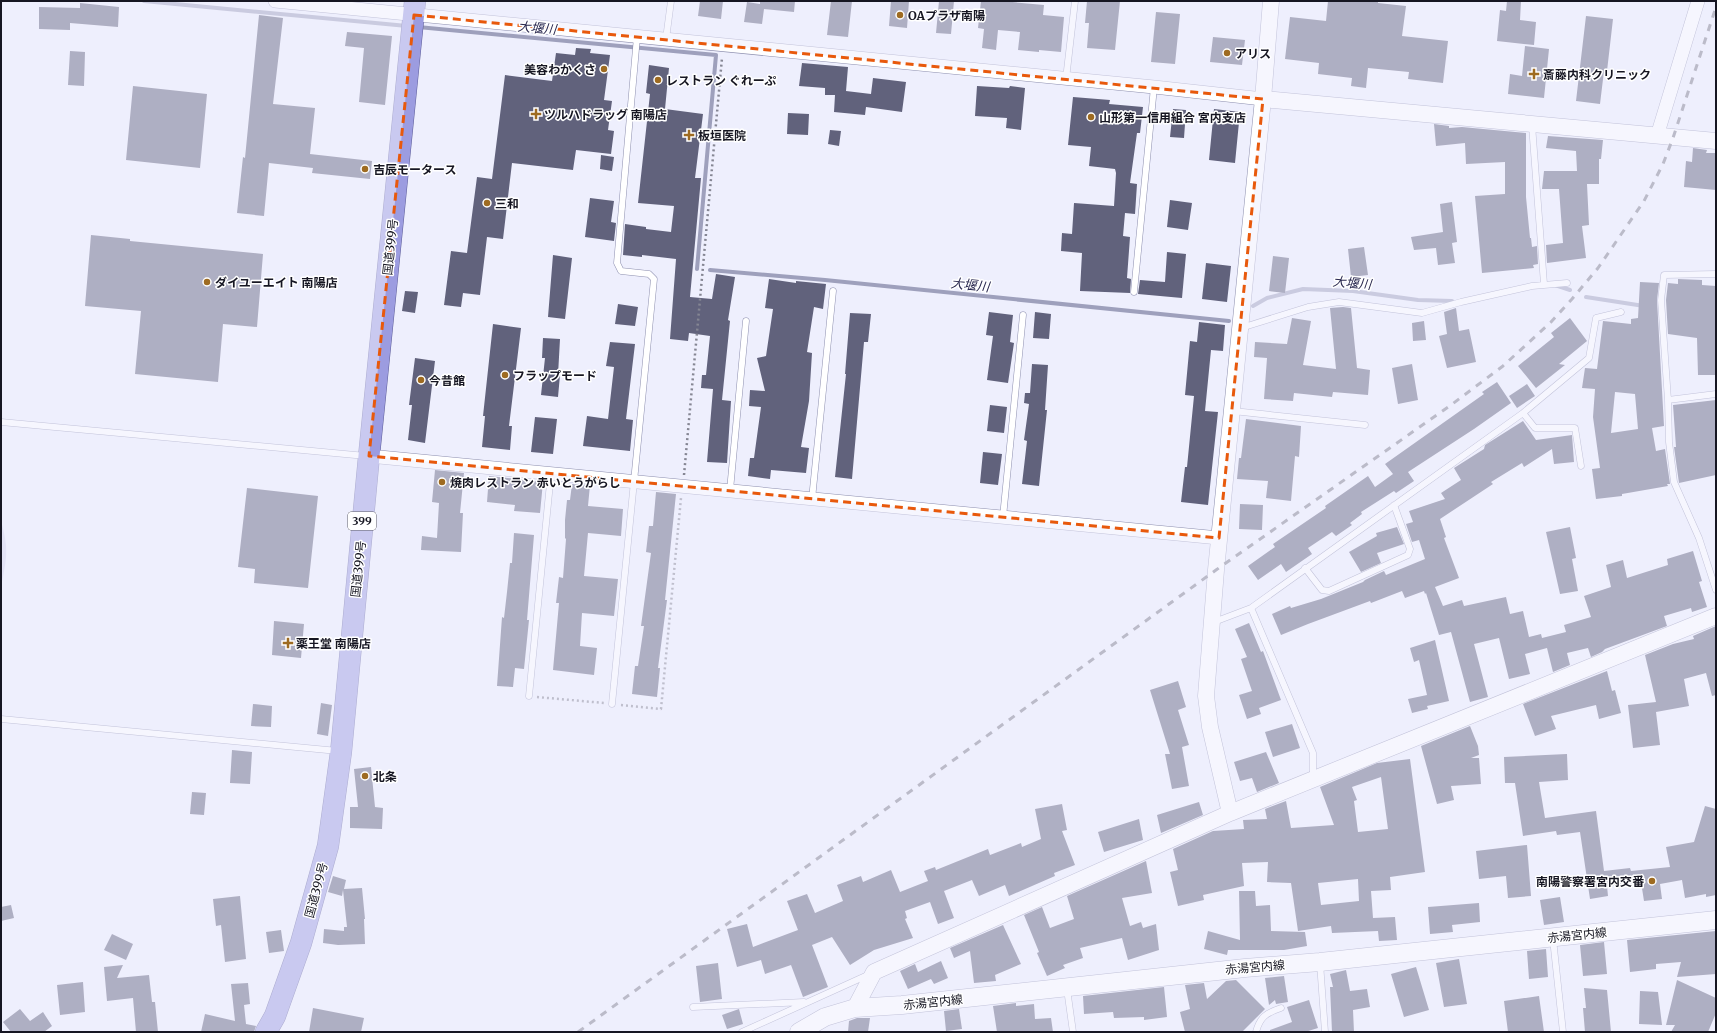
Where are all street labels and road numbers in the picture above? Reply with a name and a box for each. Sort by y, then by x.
street label: 国道399号 [380,218,400,276]
road number: 399 [348,512,376,530]
street label: 国道399号 [348,540,368,598]
street label: 国道399号 [301,861,331,919]
street label: 赤湯宮内線 [1546,924,1608,946]
street label: 赤湯宮内線 [1224,957,1286,977]
street label: 赤湯宮内線 [902,991,964,1013]

